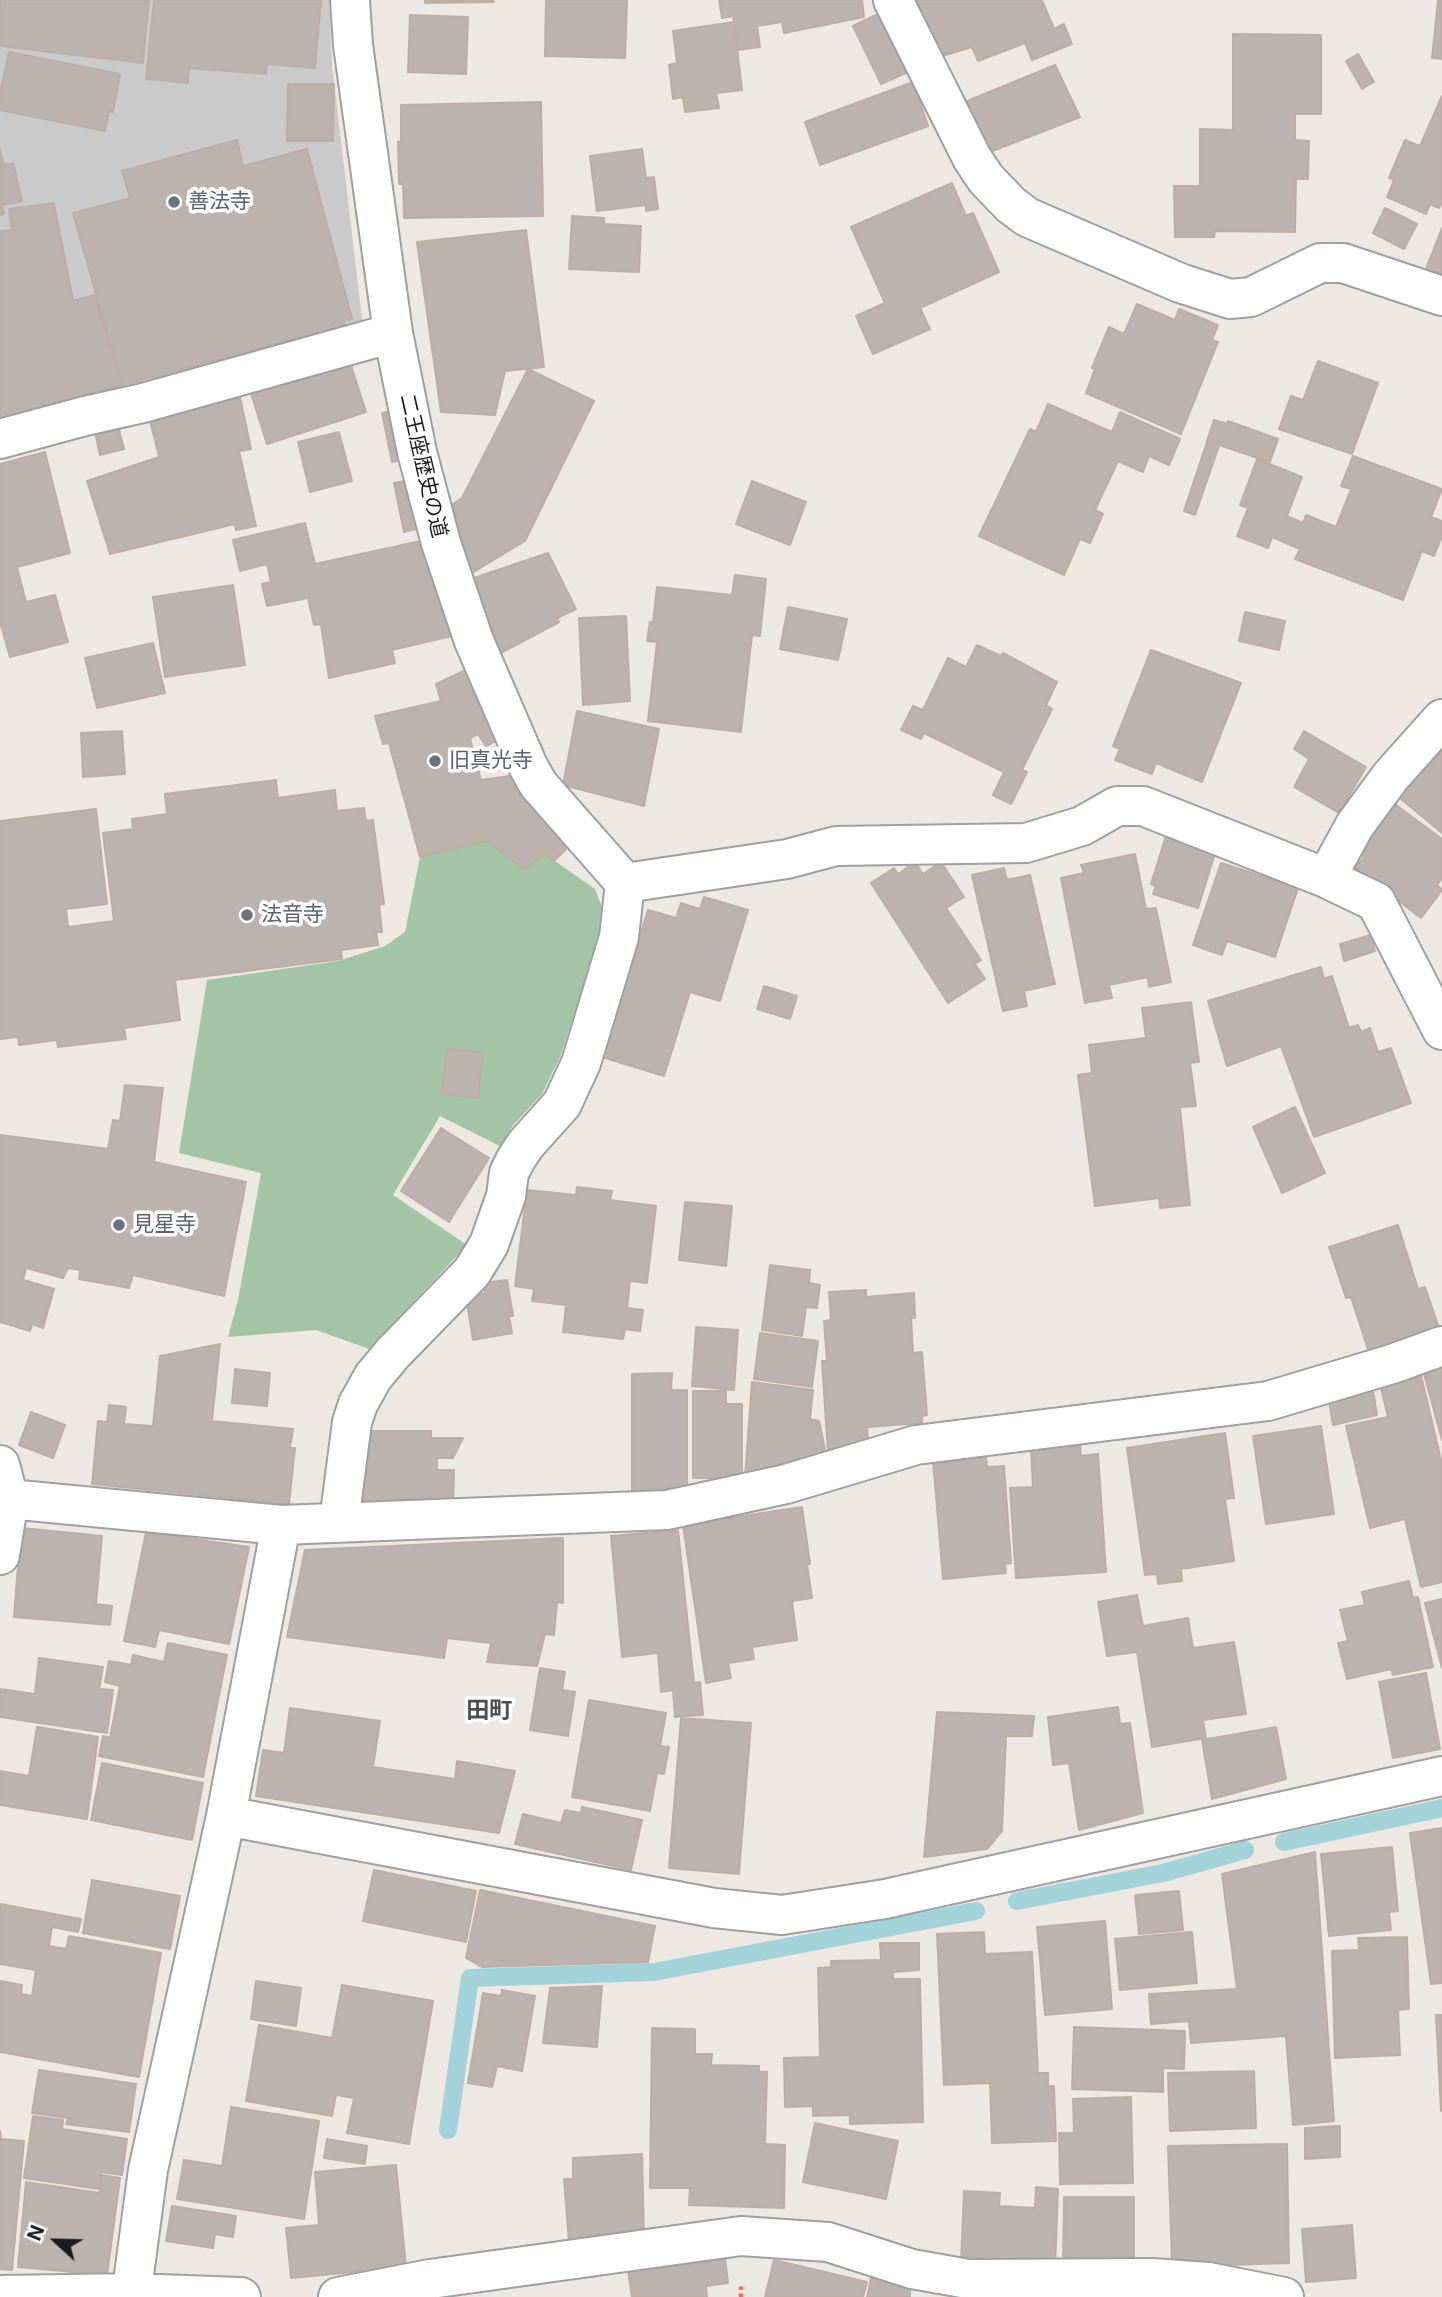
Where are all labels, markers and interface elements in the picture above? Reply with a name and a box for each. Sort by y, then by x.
place label: 善法寺 [188,189,251,215]
marker: 善法寺 [166,194,182,210]
street label: 二王座歴史の道 [394,392,452,540]
place label: 旧真光寺 [449,748,533,774]
marker: 旧真光寺 [427,753,443,769]
place label: 法音寺 [261,902,324,928]
marker: 法音寺 [239,907,255,923]
place label: 見星寺 [133,1212,196,1238]
marker: 見星寺 [111,1217,127,1233]
district label: 田町 [466,1697,512,1725]
north arrow [21,2206,91,2276]
text: N [23,2222,49,2244]

